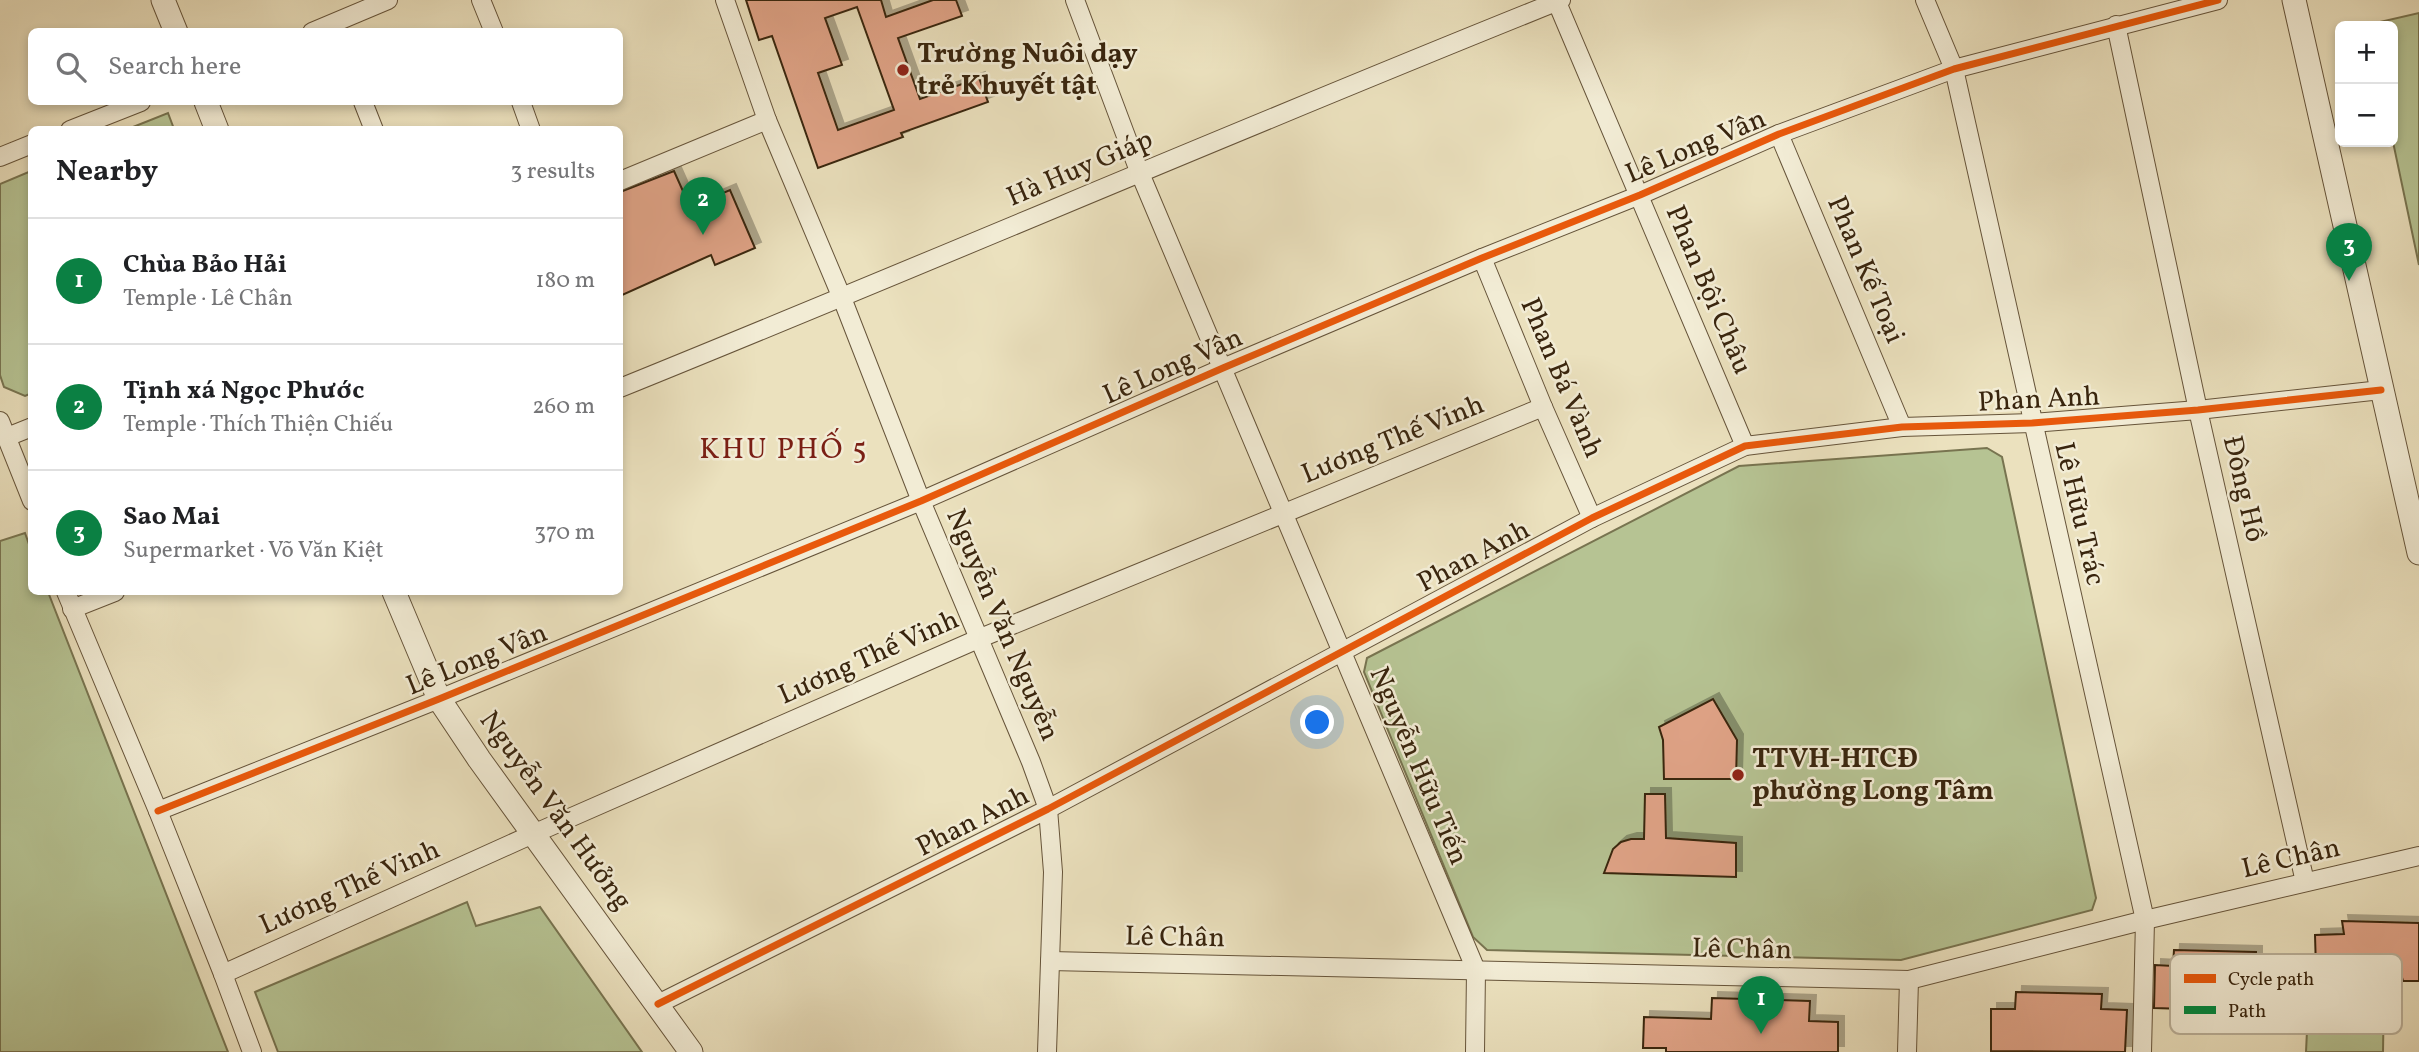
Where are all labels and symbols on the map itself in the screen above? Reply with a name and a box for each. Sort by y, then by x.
place label: Trường Nuôi dạy trẻ Khuyết tật [917,35,1138,106]
marker: Trường Nuôi dạy trẻ Khuyết tật [895,62,911,78]
street label: Lê Long Vân [1620,100,1772,194]
street label: Hà Huy Giáp [1001,121,1159,217]
pin: 2 [680,177,726,235]
street label: Phan Kế Toại [1816,190,1914,350]
street label: Phan Bội Châu [1655,199,1761,381]
pin: 3 [2326,223,2372,281]
street label: Phan Bá Vành [1510,292,1612,464]
street label: Lê Long Vân [1097,319,1249,415]
street label: Phan Anh [1977,377,2101,423]
street label: Lương Thế Vinh [1296,386,1490,494]
district label: KHU PHỐ 5 [699,428,869,471]
street label: Đông Hồ [2212,432,2274,546]
street label: Lê Hữu Trác [2044,438,2114,590]
street label: Nguyễn Văn Nguyễn [935,503,1069,747]
street label: Phan Anh [1411,511,1537,603]
street label: Lương Thế Vinh [773,601,965,715]
street label: Lê Long Vân [401,614,553,706]
street label: Nguyễn Hữu Tiến [1359,661,1477,871]
street label: Nguyễn Văn Hưởng [469,703,641,919]
your location [1300,705,1334,739]
place label: TTVH-HTCĐ phường Long Tâm [1752,740,1994,811]
marker: TTVH-HTCĐ phường Long Tâm [1730,767,1746,783]
street label: Phan Anh [910,777,1036,867]
street label: Lê Chân [2238,829,2344,889]
street label: Lương Thế Vinh [254,831,446,945]
street label: Lê Chân [1125,918,1225,958]
street label: Lê Chân [1692,930,1792,970]
legend [2170,954,2402,1034]
text: Cycle path [2228,967,2314,993]
pin: 1 [1738,976,1784,1034]
text: Path [2228,999,2266,1025]

